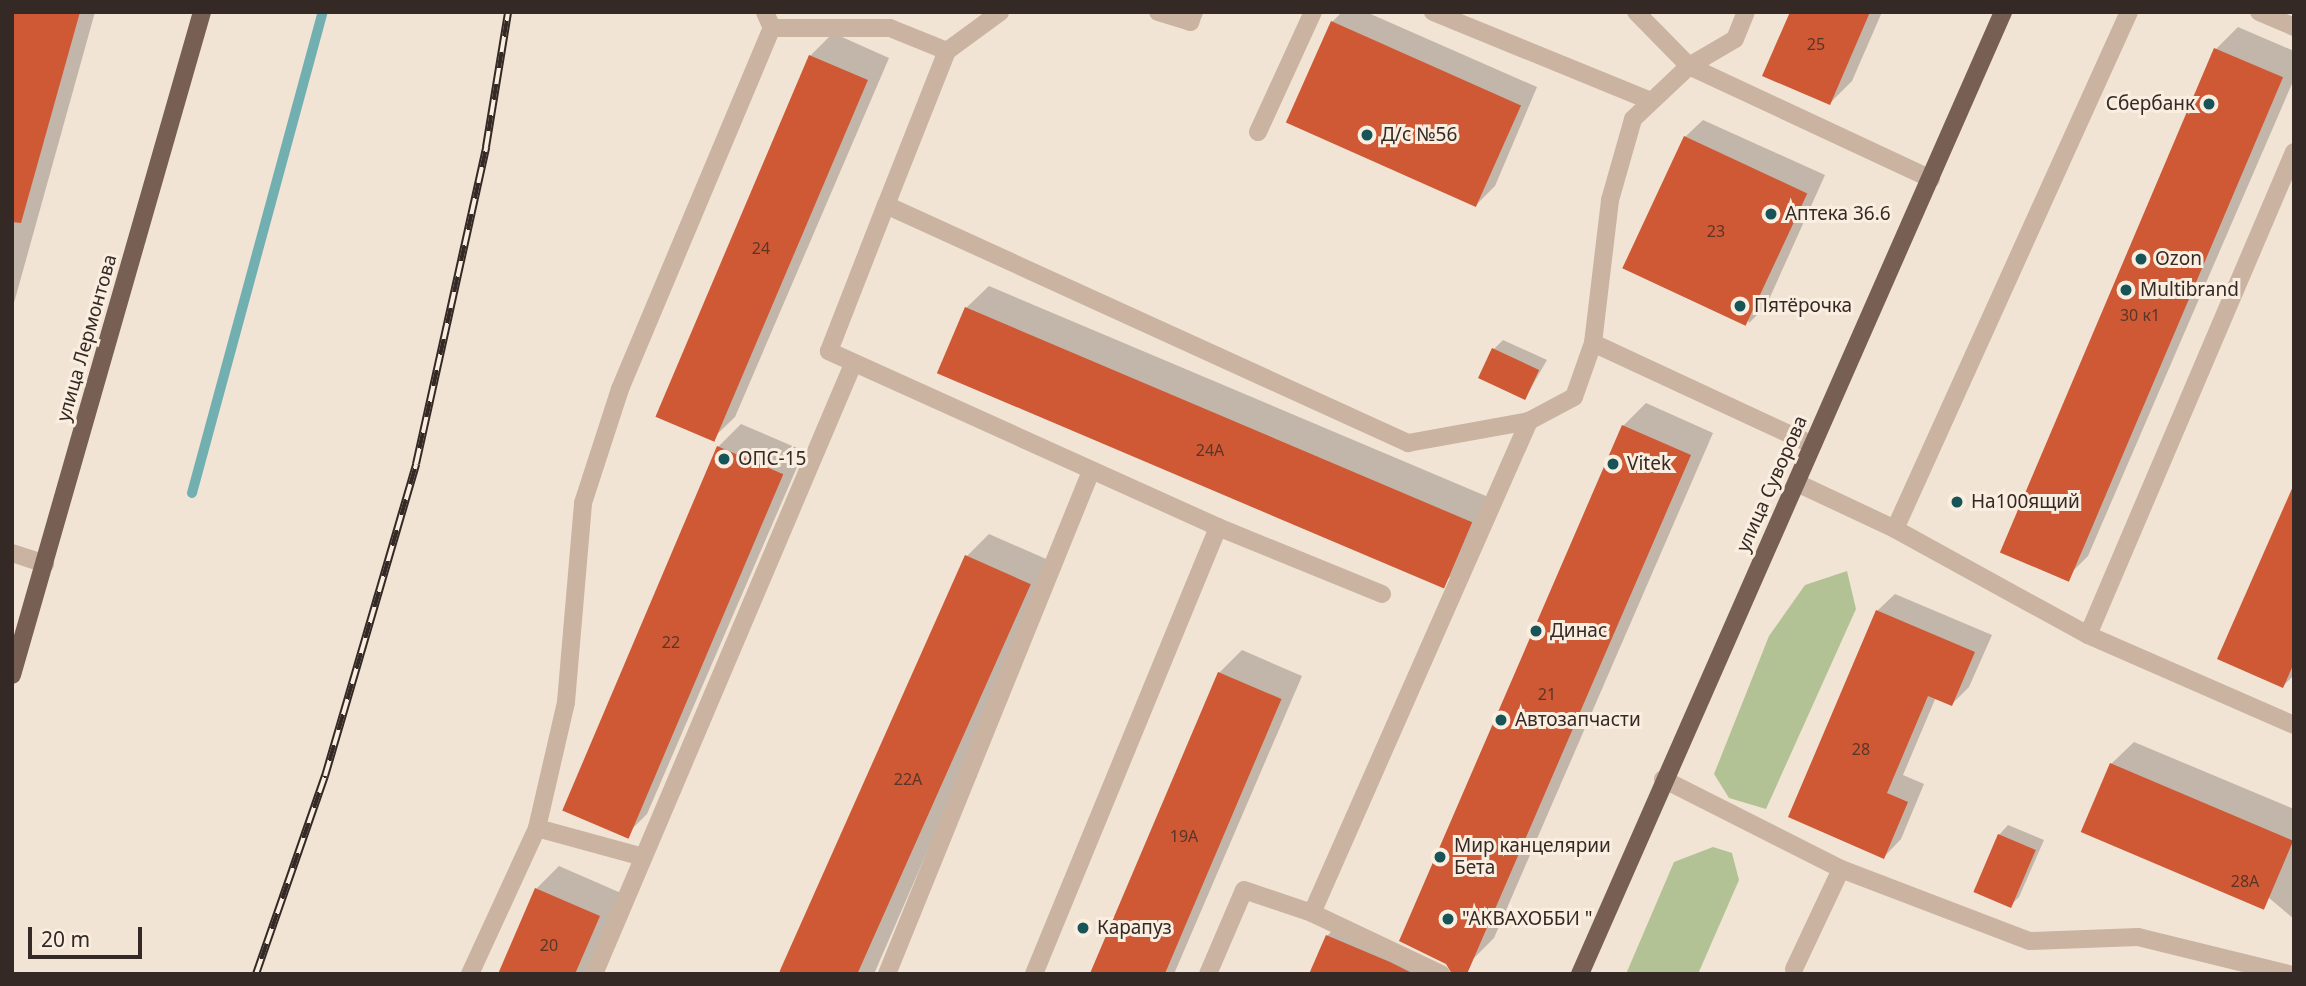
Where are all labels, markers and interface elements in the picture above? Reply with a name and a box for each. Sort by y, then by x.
house number: 25 [1807,34,1825,54]
place label: Сбербанк [2106,93,2195,115]
marker: Сбербанк [2201,96,2217,112]
place label: Д/с №56 [1381,124,1457,146]
marker: Д/с №56 [1359,127,1375,143]
place label: Аптека 36.6 [1785,203,1891,225]
marker: Аптека 36.6 [1763,206,1779,222]
house number: 23 [1707,221,1725,241]
house number: 24 [752,238,770,258]
place label: Ozon [2155,248,2202,270]
marker: Ozon [2133,251,2149,267]
street label: улица Лермонтова [52,252,122,424]
place label: Multibrand [2140,279,2239,301]
marker: Multibrand [2118,282,2134,298]
place label: Пятёрочка [1754,295,1852,317]
marker: Пятёрочка [1732,298,1748,314]
house number: 30 к1 [2120,305,2160,325]
street label: улица Суворова [1732,412,1812,556]
house number: 24А [1196,440,1224,460]
place label: ОПС-15 [738,448,806,470]
marker: ОПС-15 [716,451,732,467]
place label: Vitek [1627,453,1671,475]
marker: Vitek [1605,456,1621,472]
place label: На100ящий [1971,491,2080,513]
marker: На100ящий [1949,494,1965,510]
place label: Динас [1550,620,1607,642]
marker: Динас [1528,623,1544,639]
house number: 22 [662,632,680,652]
house number: 21 [1538,684,1556,704]
place label: Автозапчасти [1515,709,1641,731]
marker: Автозапчасти [1493,712,1509,728]
house number: 28 [1852,739,1870,759]
house number: 22А [894,769,922,789]
house number: 19А [1170,826,1198,846]
place label: Мир канцелярии Бета [1454,835,1611,879]
marker: Мир канцелярии Бета [1432,849,1448,865]
house number: 28А [2231,871,2259,891]
place label: "АКВАХОББИ " [1462,908,1593,930]
marker: "АКВАХОББИ " [1440,911,1456,927]
scale bar [32,912,145,956]
place label: Карапуз [1097,917,1172,939]
marker: Карапуз [1075,920,1091,936]
text: 20 m [41,925,90,953]
house number: 20 [540,935,558,955]

